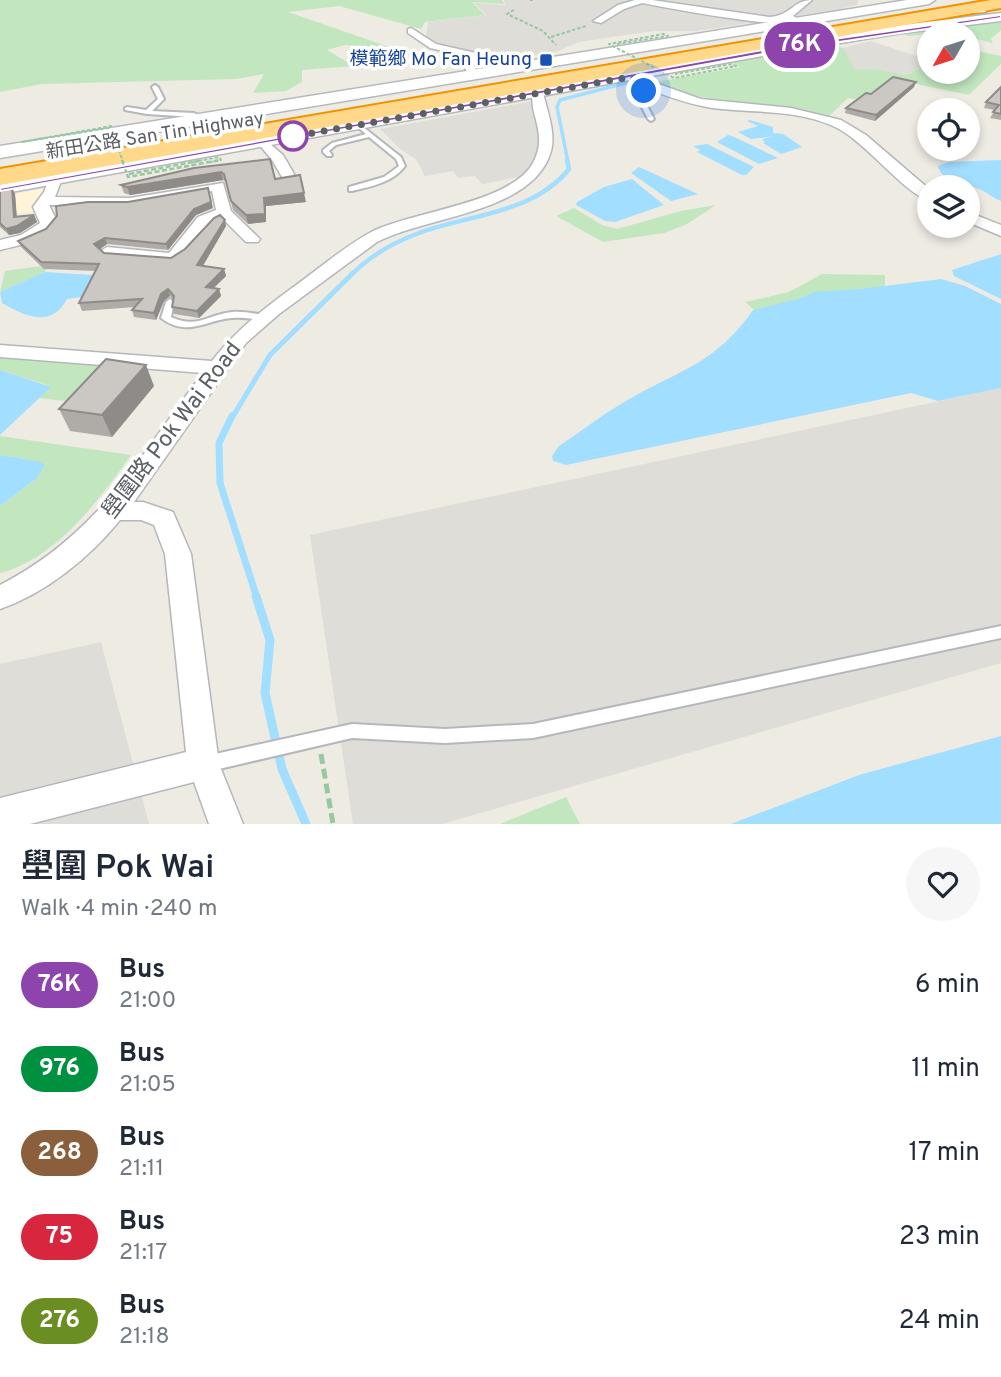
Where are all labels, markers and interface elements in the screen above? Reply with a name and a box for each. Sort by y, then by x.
north arrow [917,21,980,84]
map controls [917,21,980,238]
line badge: 76K [760,22,840,68]
text: 76K [778,30,822,60]
place label: 模範鄉 Mo Fan Heung [350,48,532,72]
marker: 模範鄉 Mo Fan Heung [538,52,554,68]
your location [626,73,661,108]
button: locate [917,98,980,161]
street label: 新田公路 San Tin Highway [44,107,266,165]
unlabelled marker [278,121,308,151]
button: layers [917,175,980,238]
street label: 壆圍路 Pok Wai Road [97,337,249,525]
button: heart [906,847,980,921]
text: 壆圍 Pok Wai [21,848,214,890]
text: Walk · 4 min · 240 m [21,895,217,924]
text: Bus [119,954,165,987]
text: 6 min [915,969,980,1002]
text: 76K [38,970,81,1000]
text: 21:00 [119,987,176,1016]
text: Bus [119,1038,165,1071]
text: 11 min [911,1053,980,1086]
text: 976 [39,1054,80,1084]
text: 21:05 [119,1071,176,1100]
text: Bus [119,1122,165,1155]
text: 17 min [908,1137,980,1170]
text: 268 [37,1138,82,1168]
text: 21:11 [119,1155,164,1184]
text: Bus [119,1206,165,1239]
text: 23 min [899,1221,980,1254]
text: 75 [46,1222,73,1252]
text: 21:17 [119,1239,167,1268]
text: Bus [119,1290,165,1323]
text: 24 min [899,1305,980,1338]
text: 276 [39,1306,80,1336]
text: 21:18 [119,1323,169,1352]

